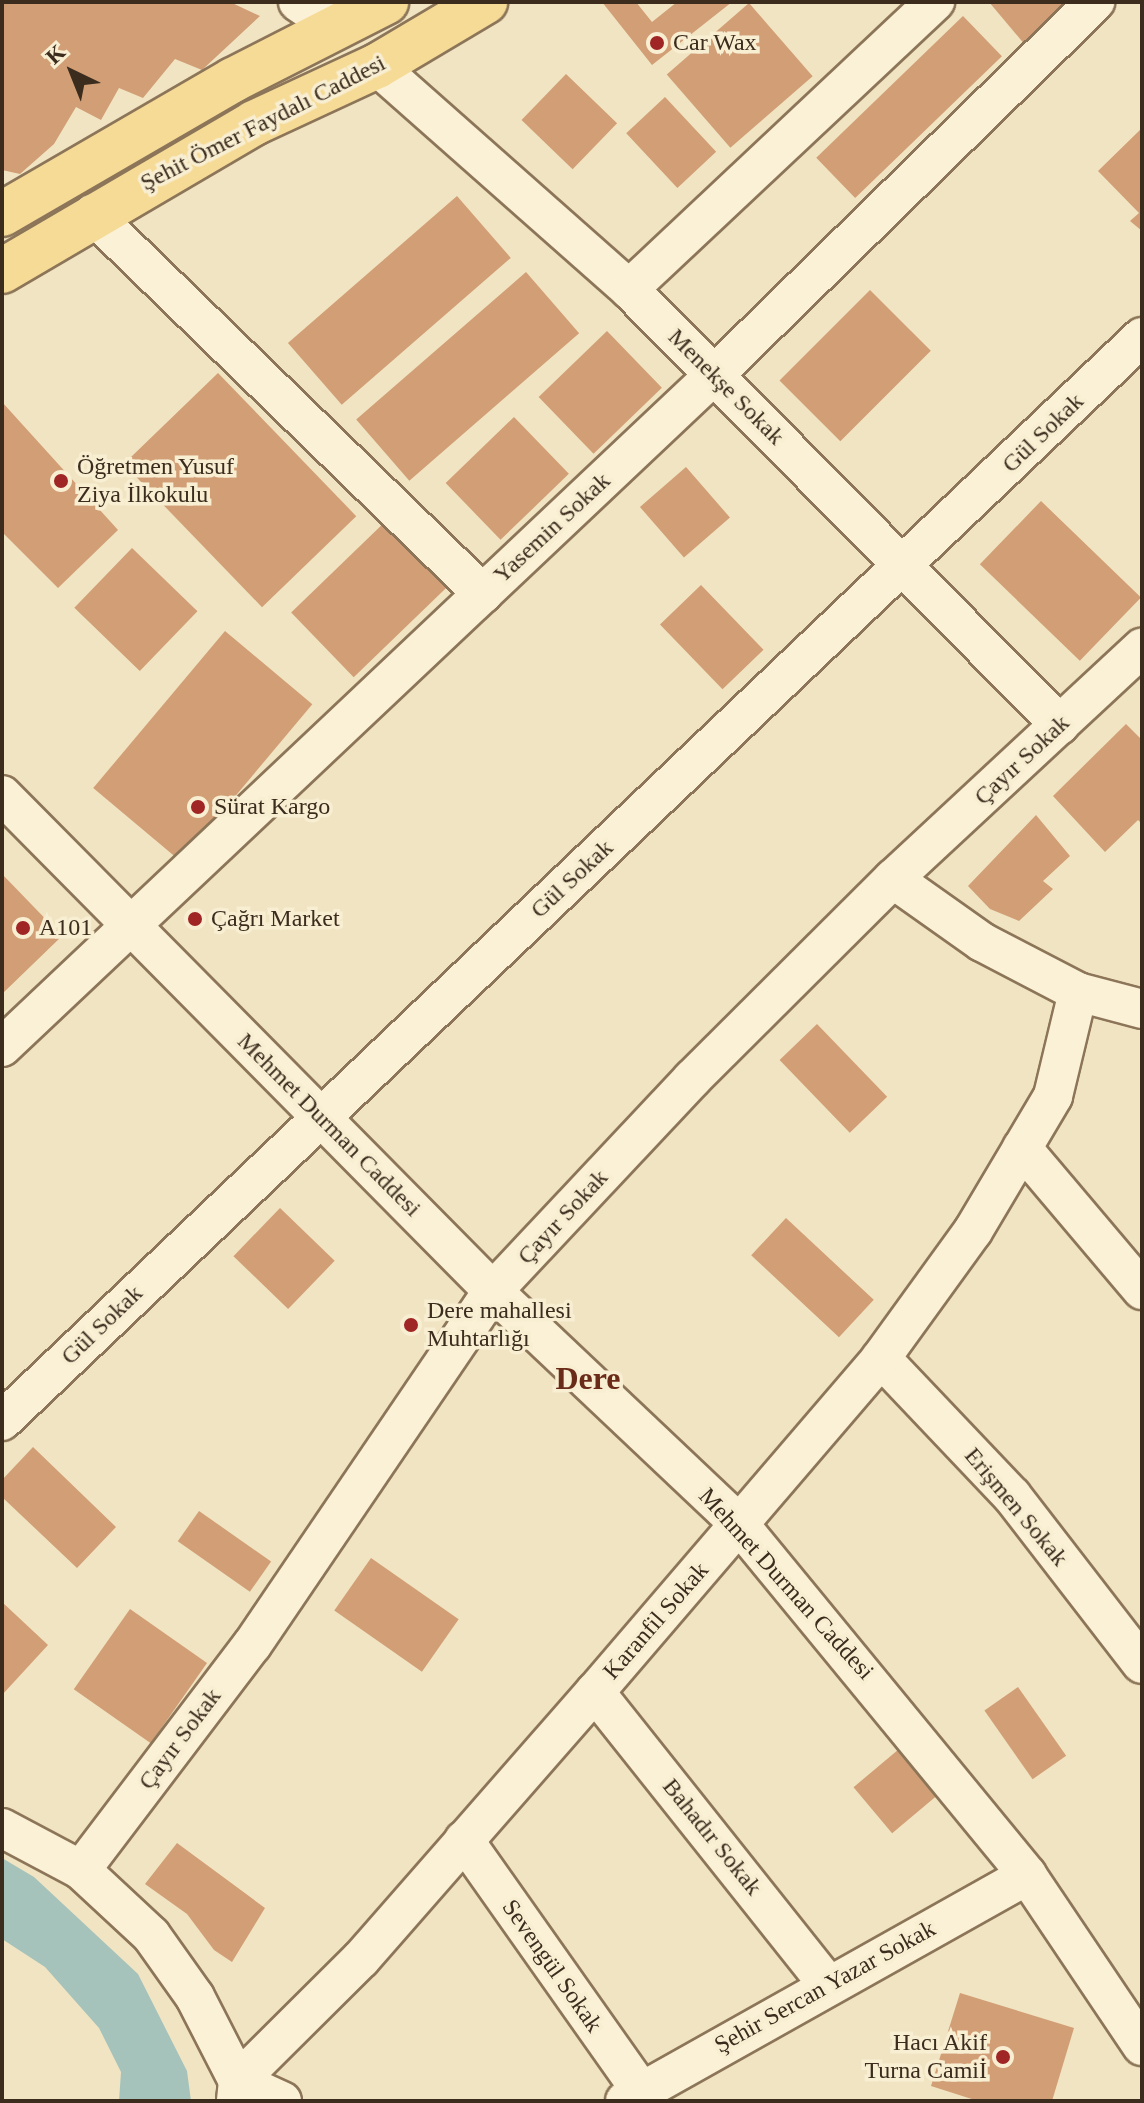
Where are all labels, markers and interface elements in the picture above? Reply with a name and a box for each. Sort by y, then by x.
place label: Car Wax [673,29,757,57]
north arrow [32,32,112,112]
marker: Car Wax [648,34,666,52]
text: K [41,39,70,69]
street label: Şehit Ömer Faydalı Caddesi [136,49,390,197]
street label: Menekşe Sokak [662,323,790,451]
street label: Gül Sokak [996,387,1090,479]
place label: Öğretmen Yusuf Ziya İlkokulu [77,453,235,509]
street label: Yasemin Sokak [488,467,616,589]
marker: Öğretmen Yusuf Ziya İlkokulu [52,472,70,490]
street label: Çayır Sokak [969,709,1075,811]
place label: Sürat Kargo [214,793,330,821]
marker: Sürat Kargo [189,798,207,816]
street label: Gül Sokak [525,834,619,924]
place label: Çağrı Market [211,905,340,933]
marker: Çağrı Market [186,910,204,928]
place label: A101 [39,914,92,942]
marker: A101 [14,919,32,937]
street label: Mehmet Durman Caddesi [231,1027,427,1223]
street label: Çayır Sokak [512,1164,614,1270]
street label: Gül Sokak [55,1279,149,1371]
place label: Dere mahallesi Muhtarlığı [427,1297,572,1353]
marker: Dere mahallesi Muhtarlığı [402,1316,420,1334]
district label: Dere [555,1359,621,1397]
street label: Erişmen Sokak [958,1442,1074,1572]
street label: Mehmet Durman Caddesi [692,1482,880,1686]
street label: Karanfil Sokak [597,1556,715,1686]
street label: Çayır Sokak [133,1683,227,1795]
street label: Bahadır Sokak [656,1773,768,1901]
street label: Sevengül Sokak [496,1894,608,2038]
street label: Şehir Sercan Yazar Sokak [709,1914,941,2060]
place label: Hacı Akif Turna Camiİ [865,2029,987,2085]
marker: Hacı Akif Turna Camiİ [994,2048,1012,2066]

